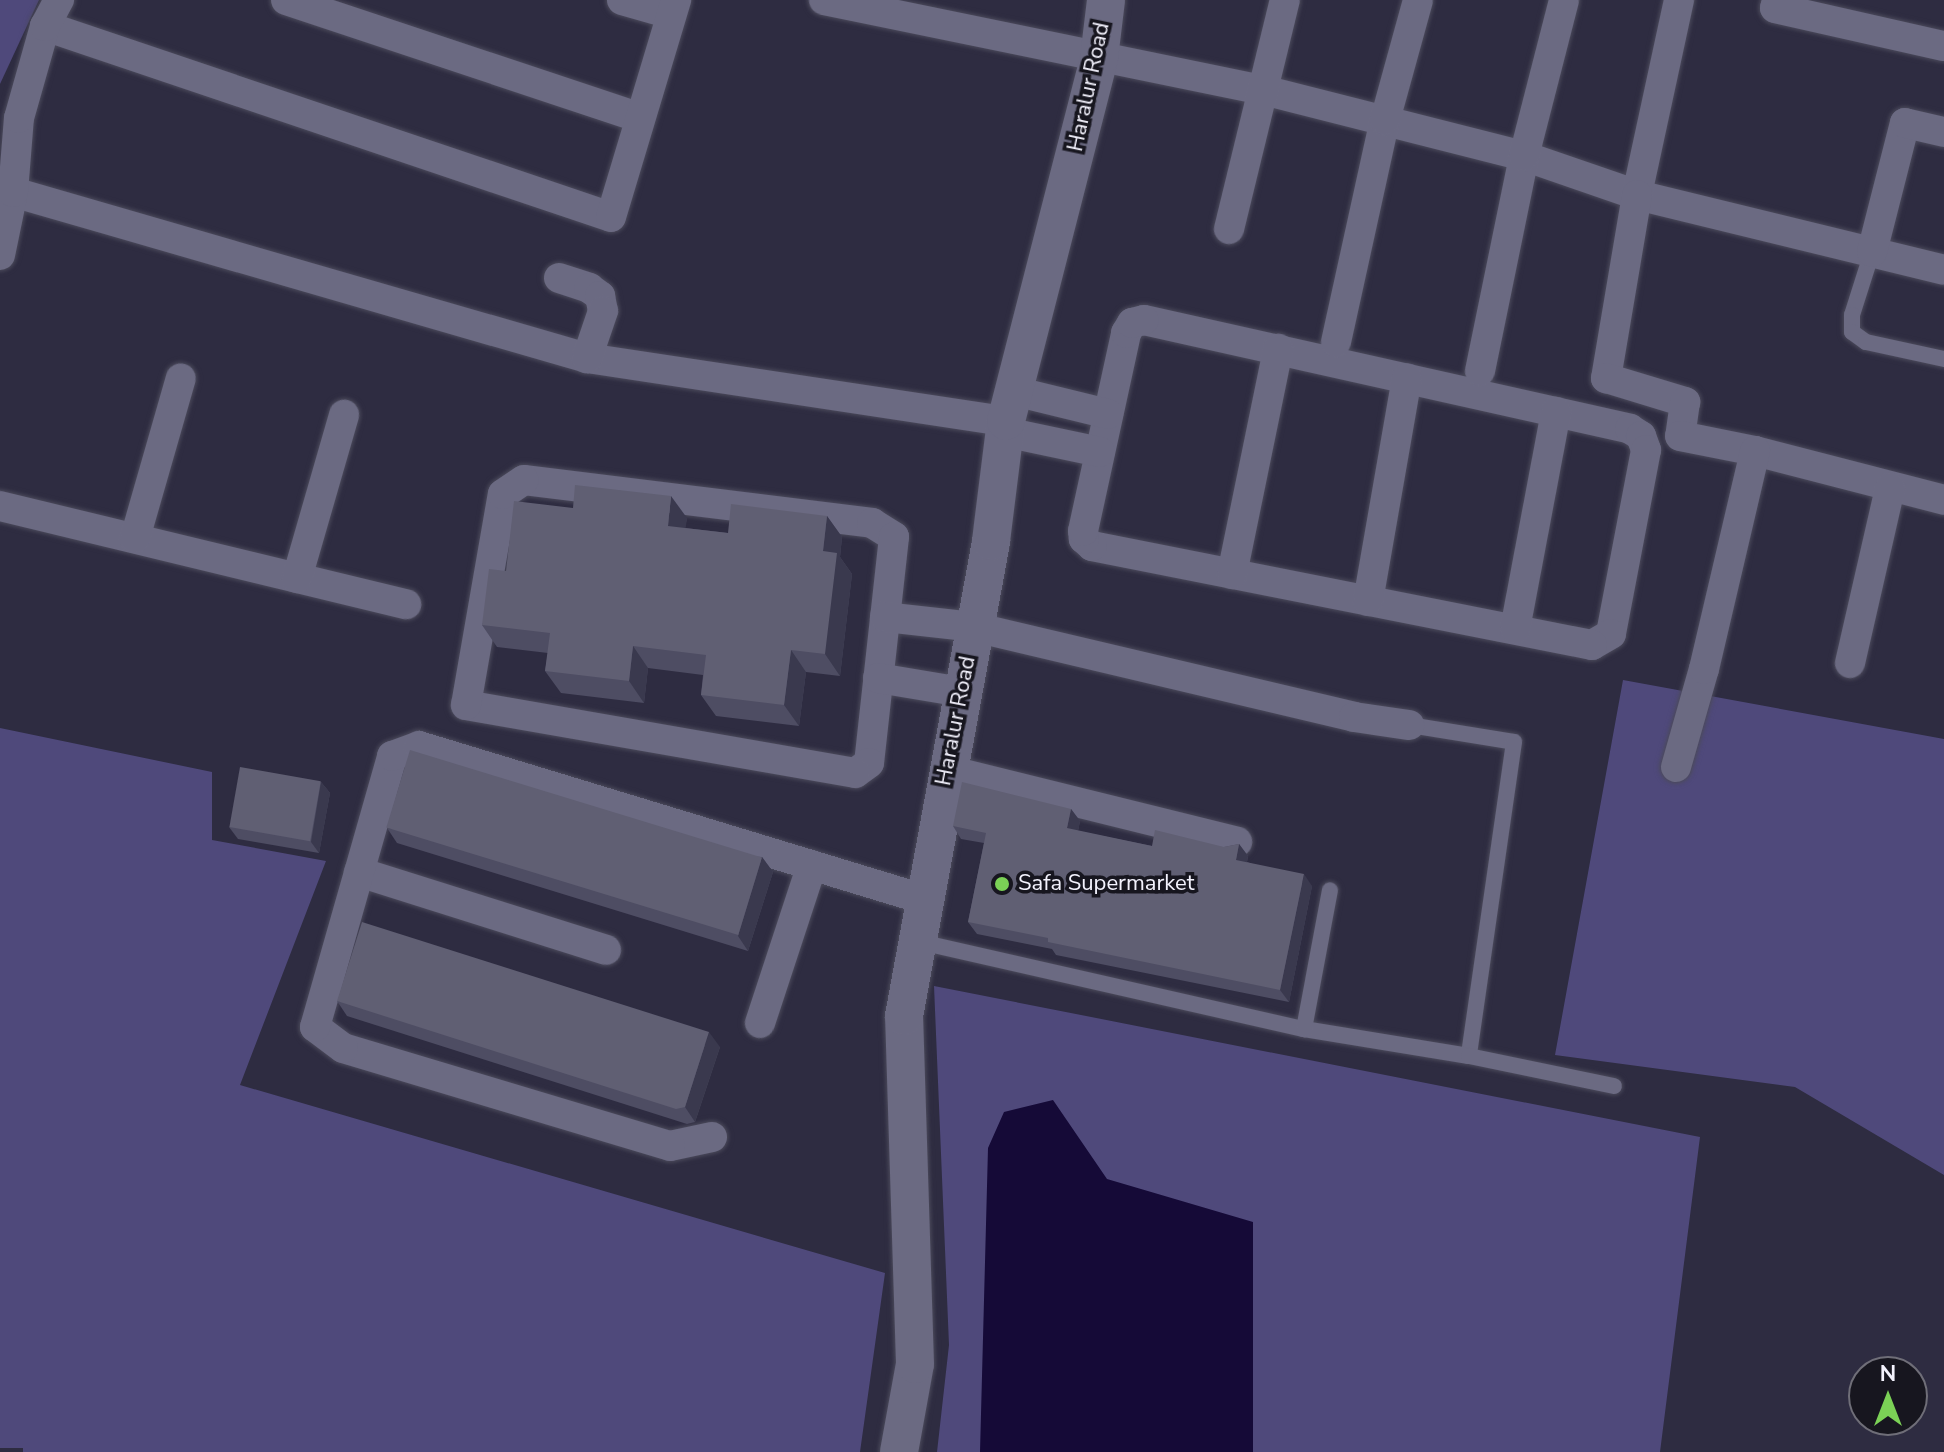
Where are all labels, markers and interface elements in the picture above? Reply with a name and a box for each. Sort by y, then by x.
street label: Haralur Road [1062,20,1116,154]
street label: Haralur Road [931,654,981,788]
place label: Safa Supermarket [1018,871,1194,897]
marker: Safa Supermarket [993,875,1011,893]
north arrow [1848,1356,1928,1436]
text: N [1880,1359,1896,1389]

